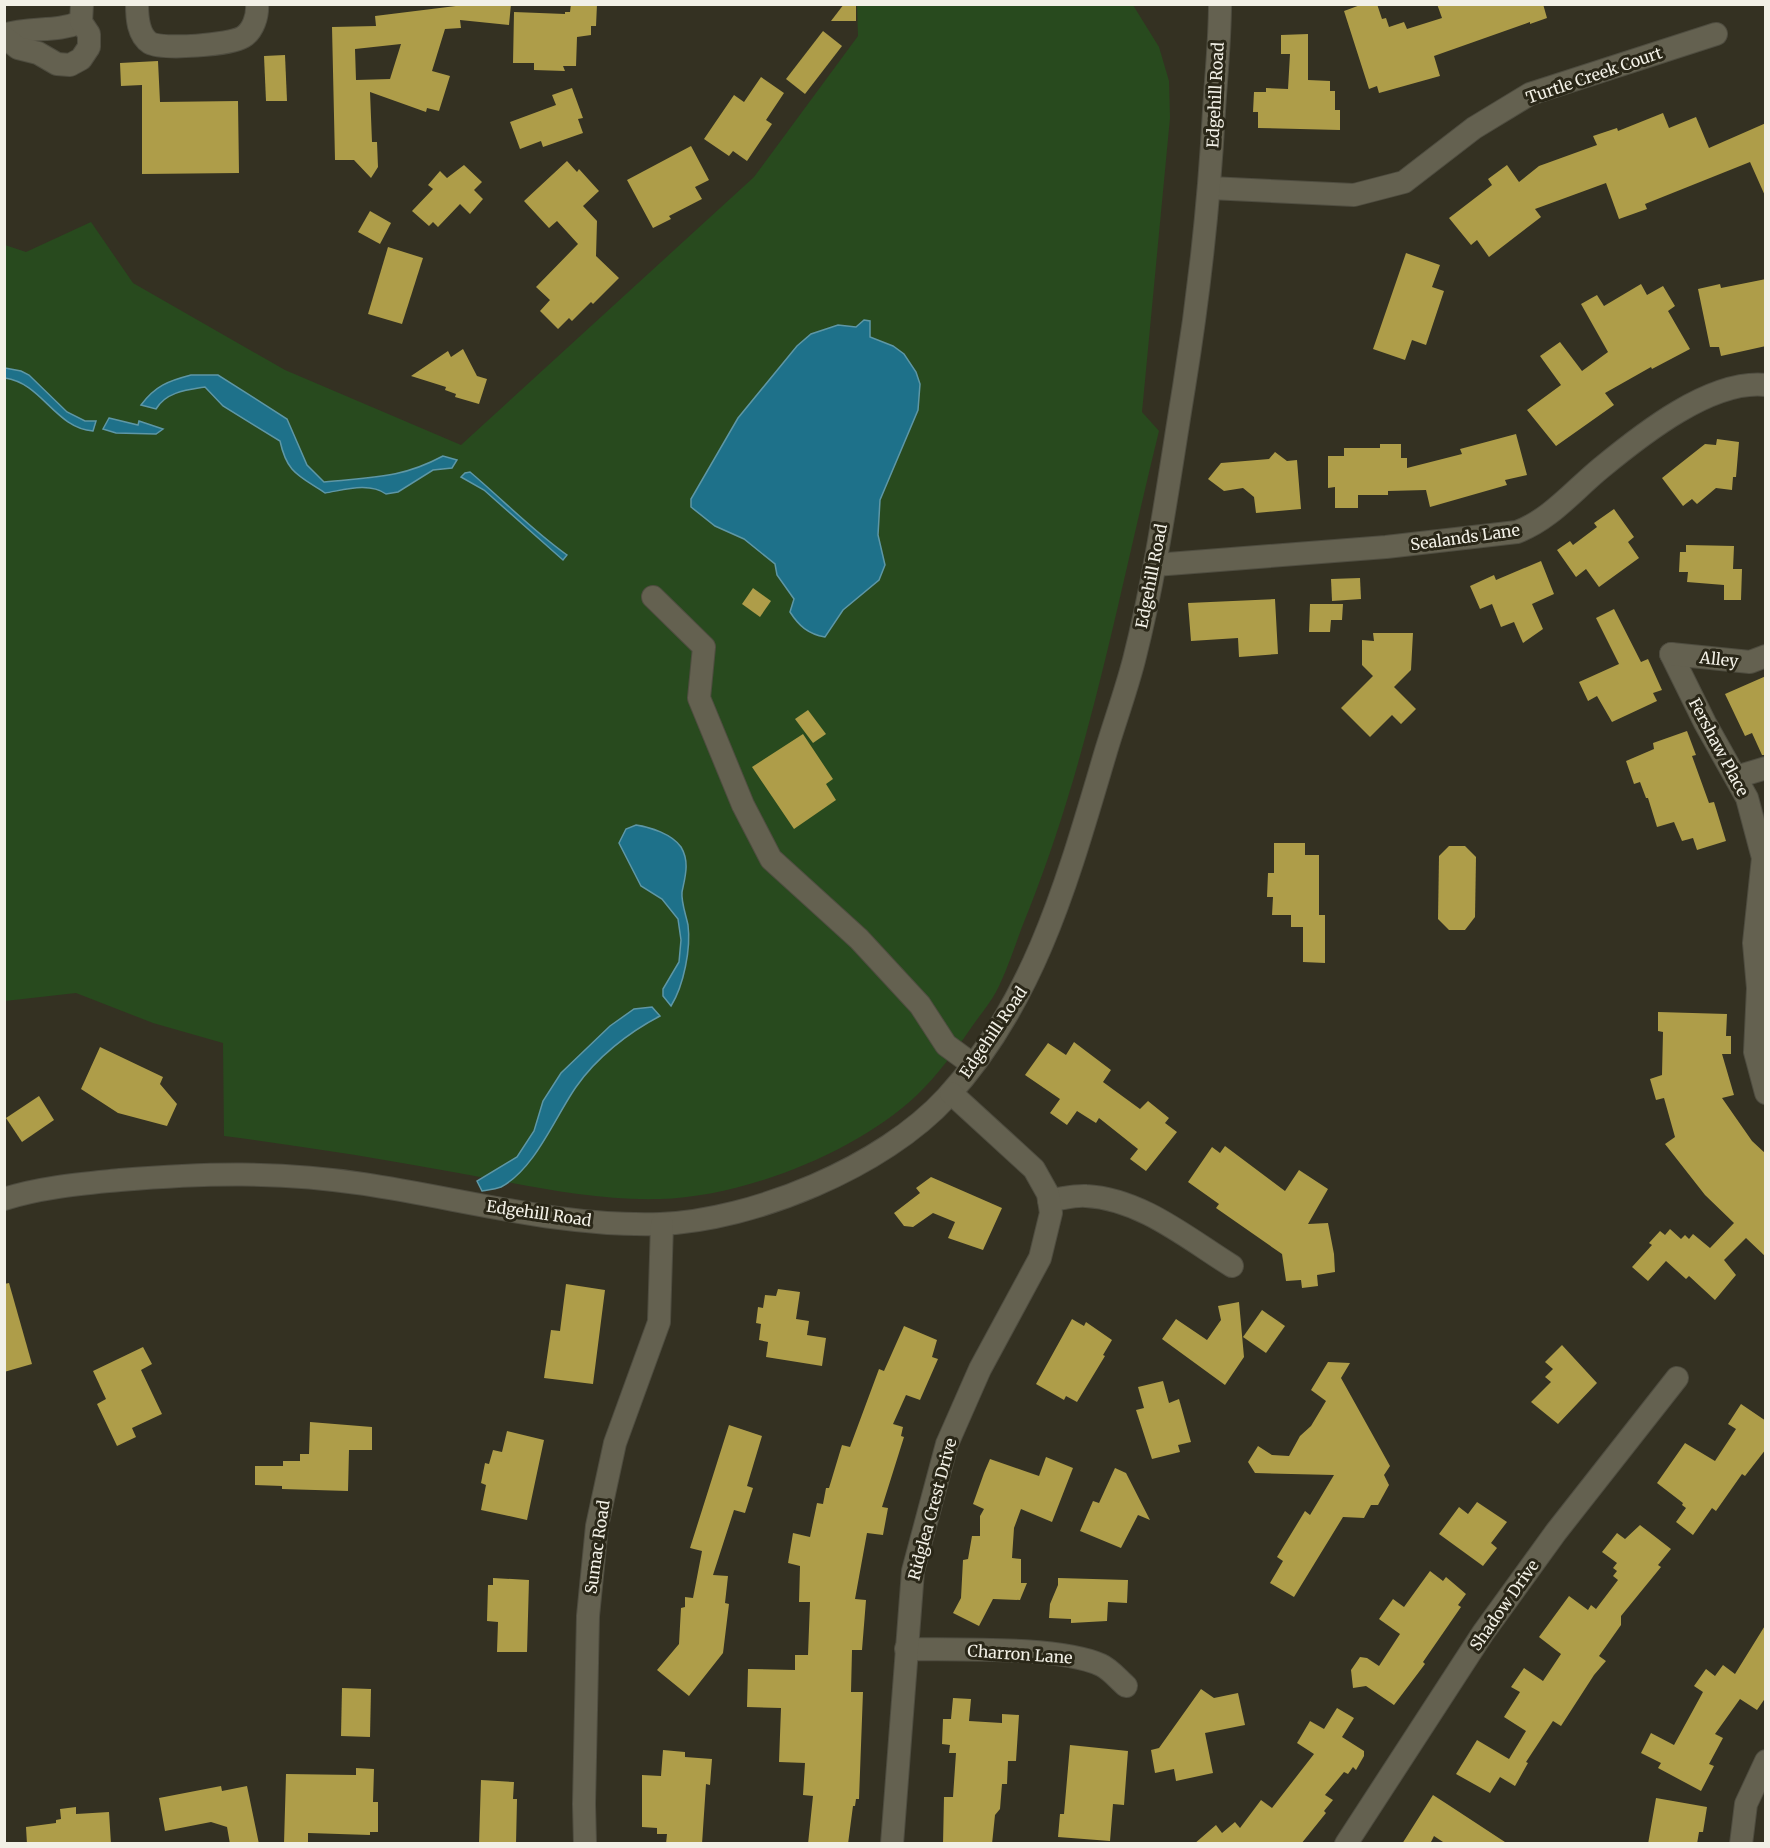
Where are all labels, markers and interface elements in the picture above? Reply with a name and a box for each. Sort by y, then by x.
street label: Edgehill Road [1202,41,1228,148]
street label: Turtle Creek Court [1523,42,1665,108]
street label: Sealands Lane [1409,519,1521,555]
street label: Edgehill Road [1131,522,1171,630]
street label: Alley [1698,647,1740,671]
street label: Fershaw Place [1685,694,1753,800]
street label: Edgehill Road [955,982,1031,1082]
street label: Edgehill Road [485,1196,593,1230]
street label: Ridglea Crest Drive [903,1436,961,1582]
street label: Sumac Road [581,1498,614,1595]
street label: Shadow Drive [1465,1556,1543,1654]
street label: Charron Lane [967,1640,1073,1668]

